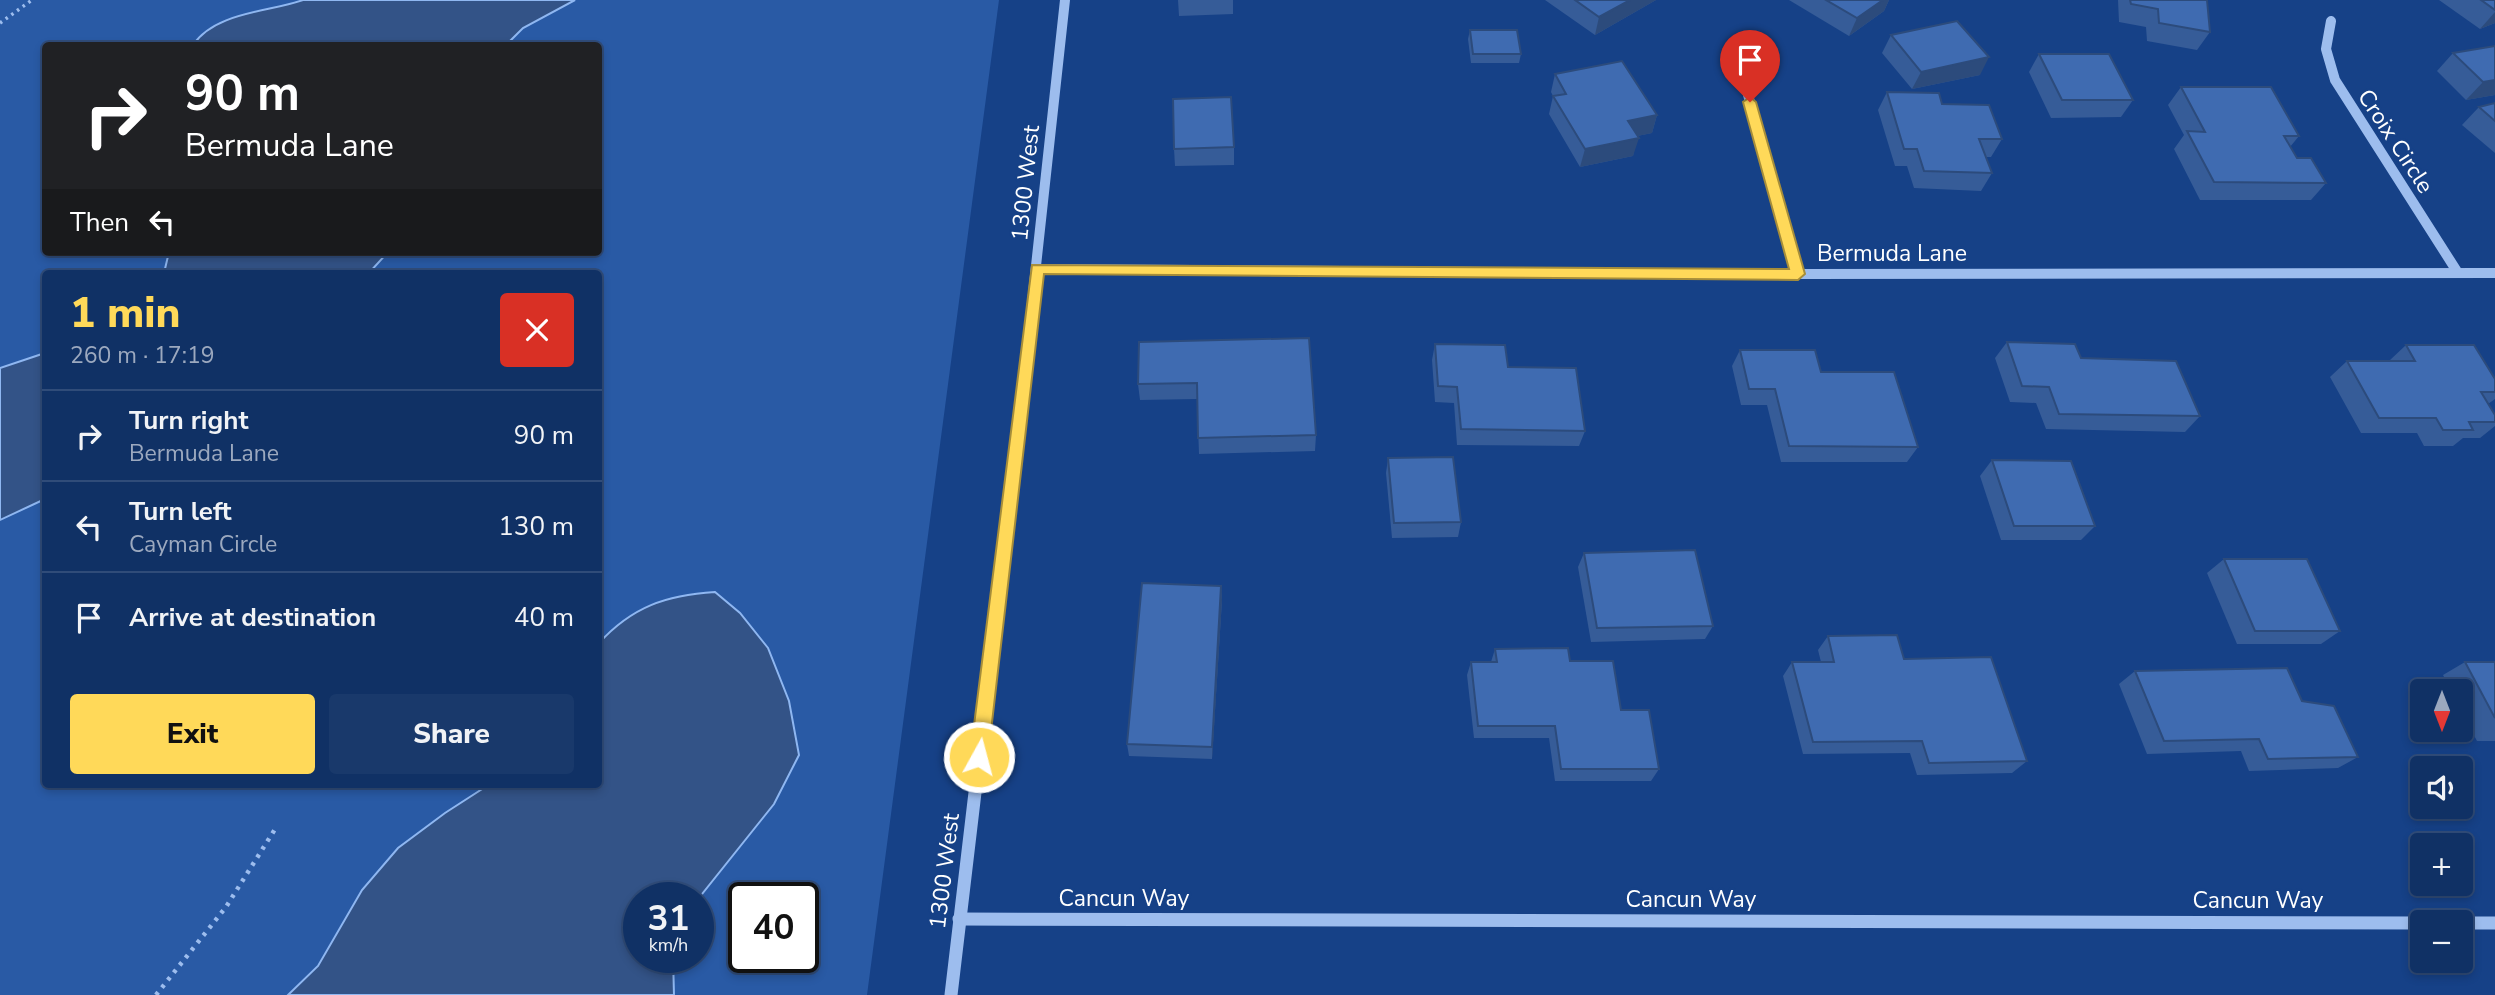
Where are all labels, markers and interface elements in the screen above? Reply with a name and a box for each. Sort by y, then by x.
pin [1720,30,1780,102]
icon: arrive [1731,41,1769,79]
text: 90 m [185,60,300,127]
icon: right [70,70,161,161]
street label: Croix Circle [2350,83,2441,199]
street label: 1300 West [1004,123,1047,243]
text: Bermuda Lane [185,124,394,167]
icon: left [143,203,181,241]
text: Then [70,205,129,240]
street label: Bermuda Lane [1817,238,1967,269]
text: 1 min [70,285,180,342]
button: close [500,293,574,367]
text: 260 m · 17:19 [70,340,215,371]
text: Turn right [129,403,248,438]
icon: right [70,417,108,455]
text: 90 m [514,418,574,453]
text: Bermuda Lane [129,438,279,469]
text: Turn left [129,494,232,529]
icon: left [70,508,108,546]
text: 130 m [498,509,574,544]
text: Cayman Circle [129,529,277,560]
icon: arrive [70,599,108,637]
text: Arrive at destination [129,600,376,635]
text: 40 m [514,600,574,635]
north arrow [2410,679,2473,742]
map controls [2410,679,2473,973]
button: Exit [70,694,315,774]
button: Share [329,694,574,774]
position arrow [942,720,1016,794]
button: sound [2410,756,2473,819]
street label: 1300 West [922,811,967,931]
button: + [2410,833,2473,896]
speed limit sign: 40 [728,882,819,973]
street label: Cancun Way [1059,883,1190,914]
street label: Cancun Way [1626,884,1757,915]
street label: Cancun Way [2193,885,2324,916]
text: 31 [647,895,690,942]
button: − [2410,910,2473,973]
text: km/h [649,933,688,957]

